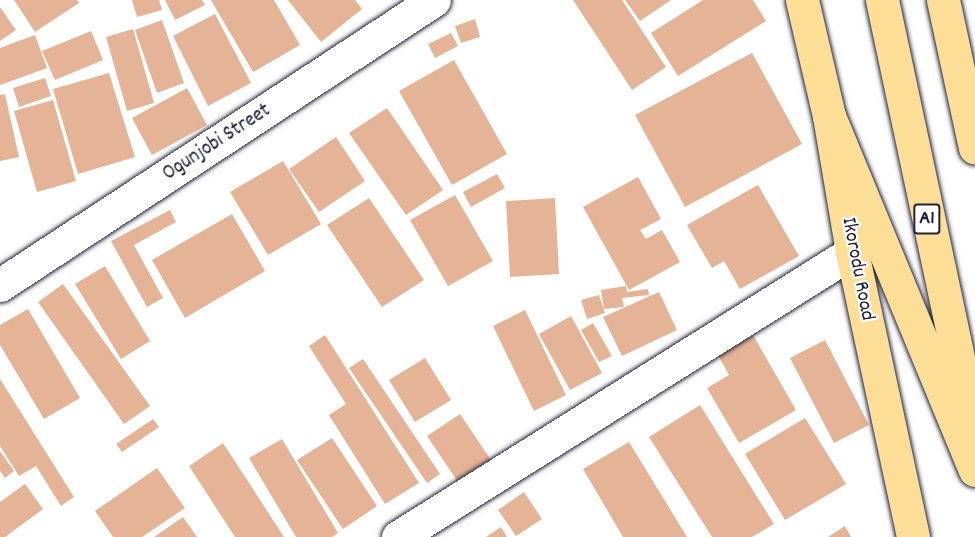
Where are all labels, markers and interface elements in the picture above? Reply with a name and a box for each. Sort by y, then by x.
street label: Ogunjobi Street [158,99,276,187]
road number: A1 [912,202,942,236]
street label: Ikorodu Road [835,215,879,323]

